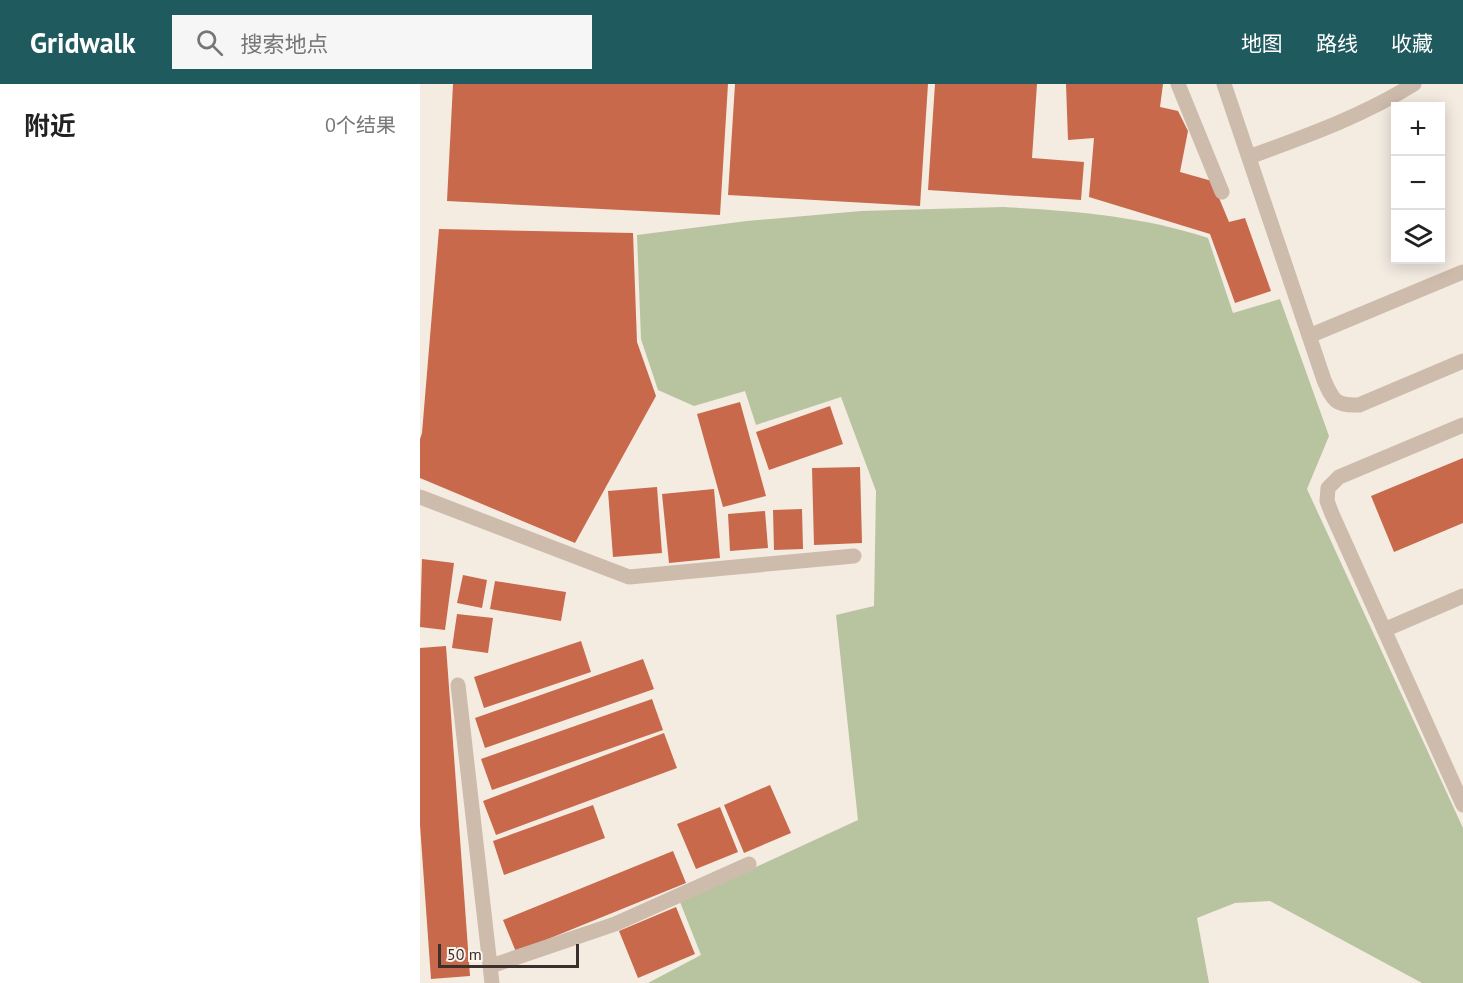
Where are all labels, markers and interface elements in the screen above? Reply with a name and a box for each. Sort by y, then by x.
search box [172,15,592,69]
text: Gridwalk [30,24,136,61]
icon: search [193,26,226,59]
text: 搜索地点 [241,30,329,58]
text: 地图 [1241,30,1283,57]
text: 路线 [1316,30,1358,57]
text: 收藏 [1391,30,1433,57]
map controls [1391,102,1445,264]
button: + [1391,102,1445,156]
text: 附近 [24,109,76,142]
text: 0个结果 [325,112,396,138]
button: − [1391,156,1445,210]
button: layers [1391,210,1445,264]
scale bar [438,941,579,968]
text: 50 m [447,944,482,964]

